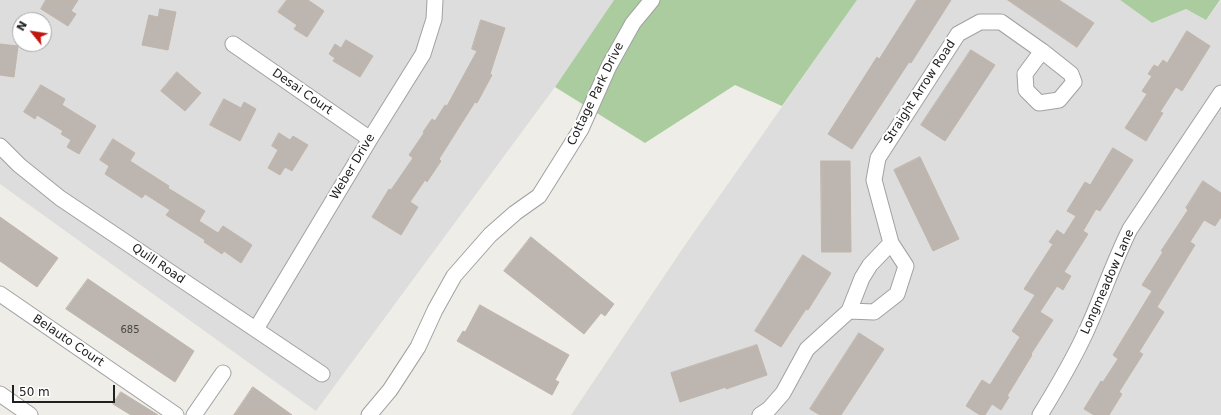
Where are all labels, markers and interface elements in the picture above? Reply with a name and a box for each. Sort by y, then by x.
north arrow [12,12,52,52]
text: N [14,19,30,33]
street label: Straight Arrow Road [881,38,959,146]
street label: Cottage Park Drive [565,40,627,148]
street label: Desai Court [269,66,335,118]
street label: Weber Drive [328,131,378,203]
street label: Longmeadow Lane [1078,227,1138,337]
street label: Quill Road [129,241,187,287]
street label: Belauto Court [30,312,106,370]
house number: 685 [120,324,140,336]
scale bar [14,377,117,403]
text: 50 m [19,385,50,399]

